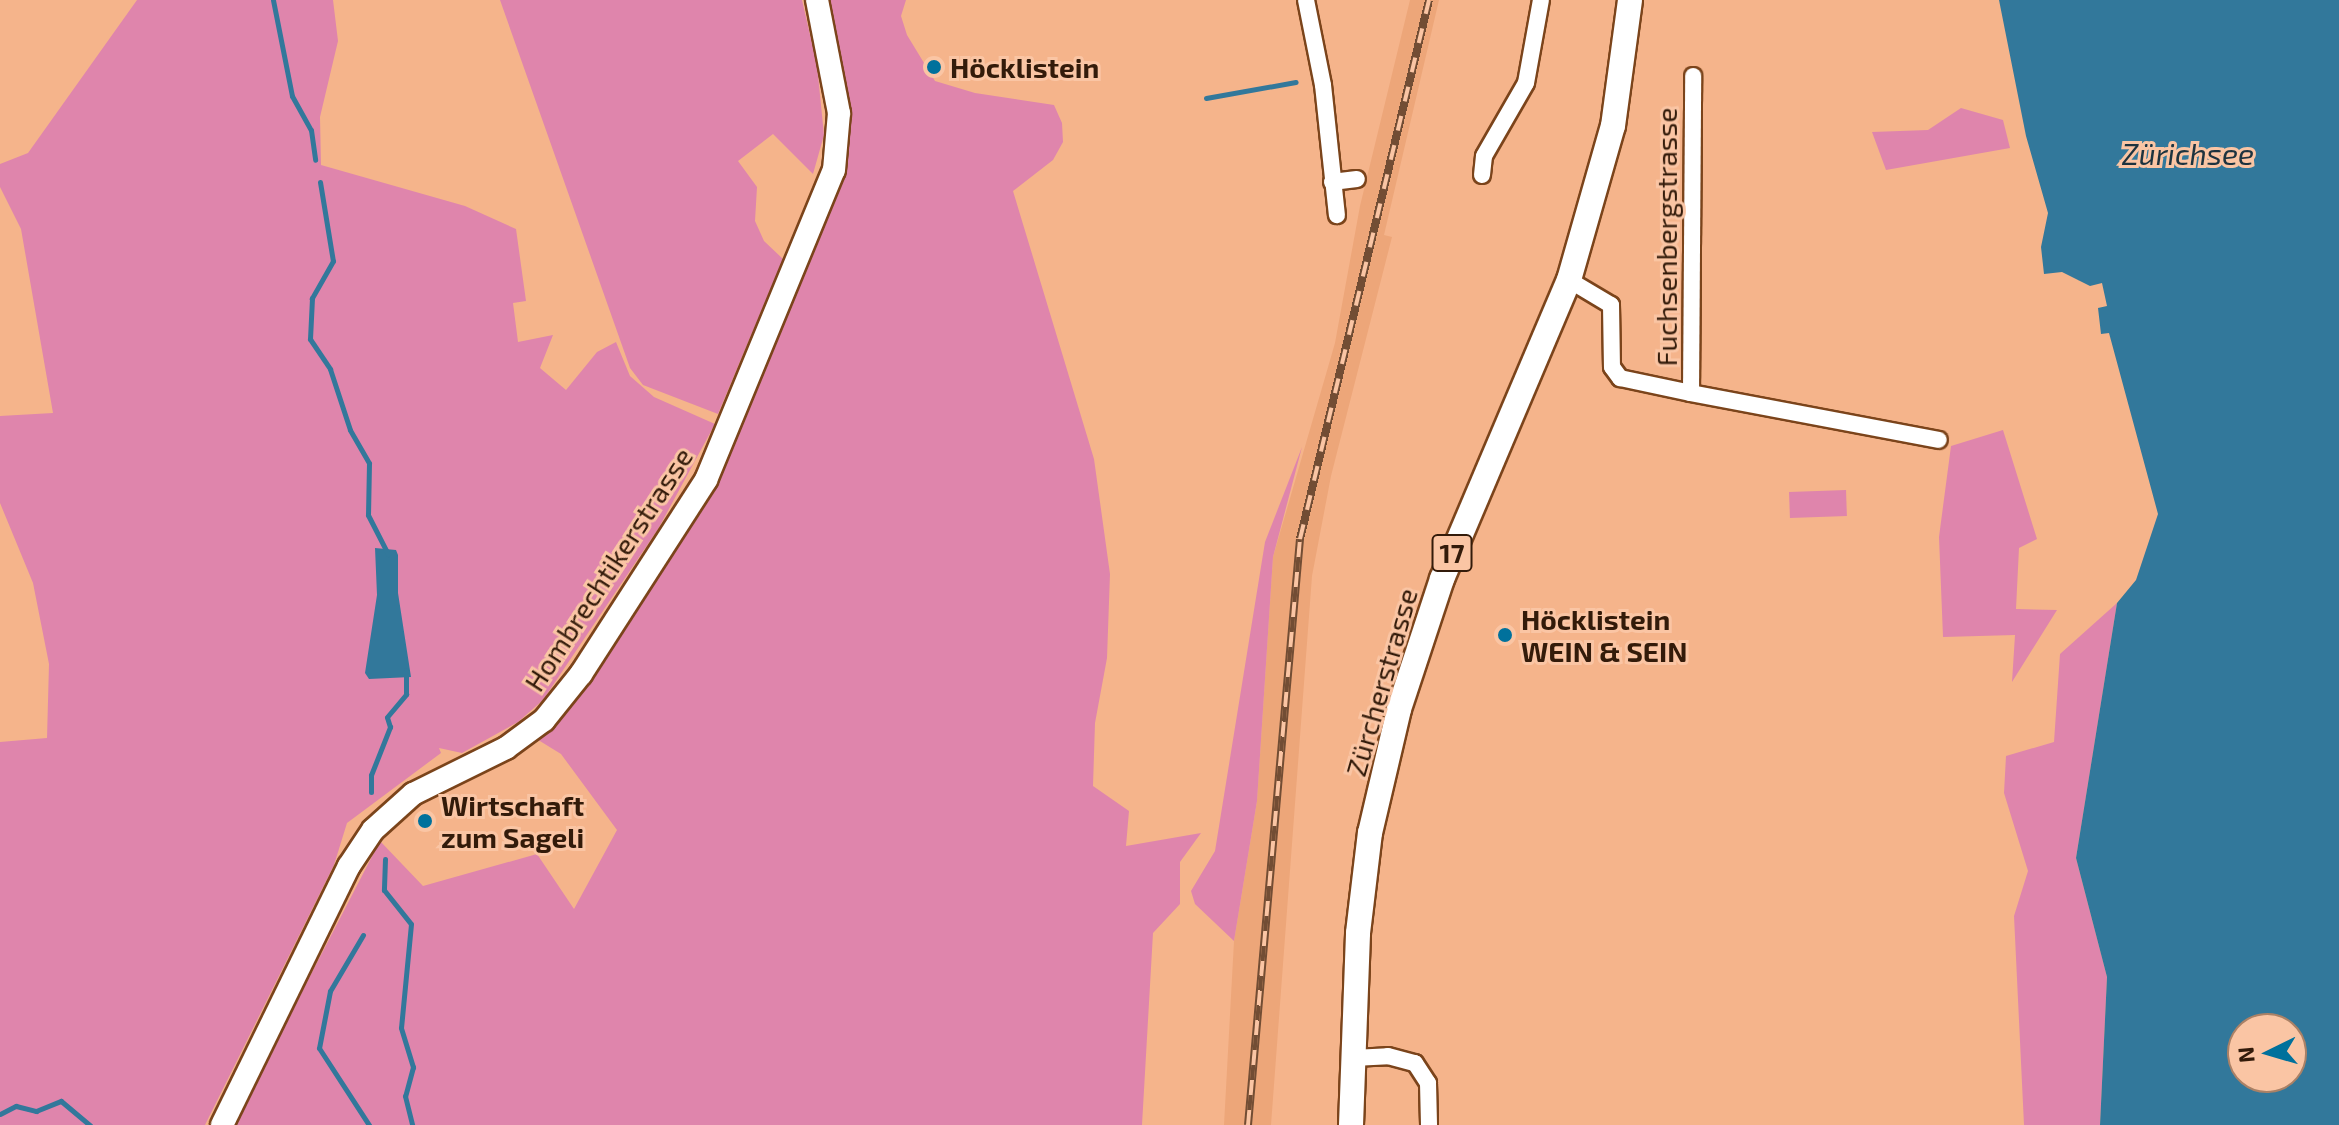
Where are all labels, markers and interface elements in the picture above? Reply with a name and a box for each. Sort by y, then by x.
place label: Höcklistein [950,50,1099,84]
marker: Höcklistein [925,58,943,76]
street label: Fuchsenbergstrasse [1649,108,1683,366]
water label: Zürichsee [2122,135,2254,171]
street label: Hombrechtikerstrasse [517,441,699,697]
road number: 17 [1430,531,1474,575]
street label: Zürcherstrasse [1338,584,1424,780]
place label: Höcklistein WEIN & SEIN [1521,602,1687,668]
marker: Höcklistein WEIN & SEIN [1496,626,1514,644]
place label: Wirtschaft zum Sageli [441,788,584,854]
marker: Wirtschaft zum Sageli [416,812,434,830]
north arrow [2227,1013,2307,1093]
text: N [2231,1046,2259,1064]

